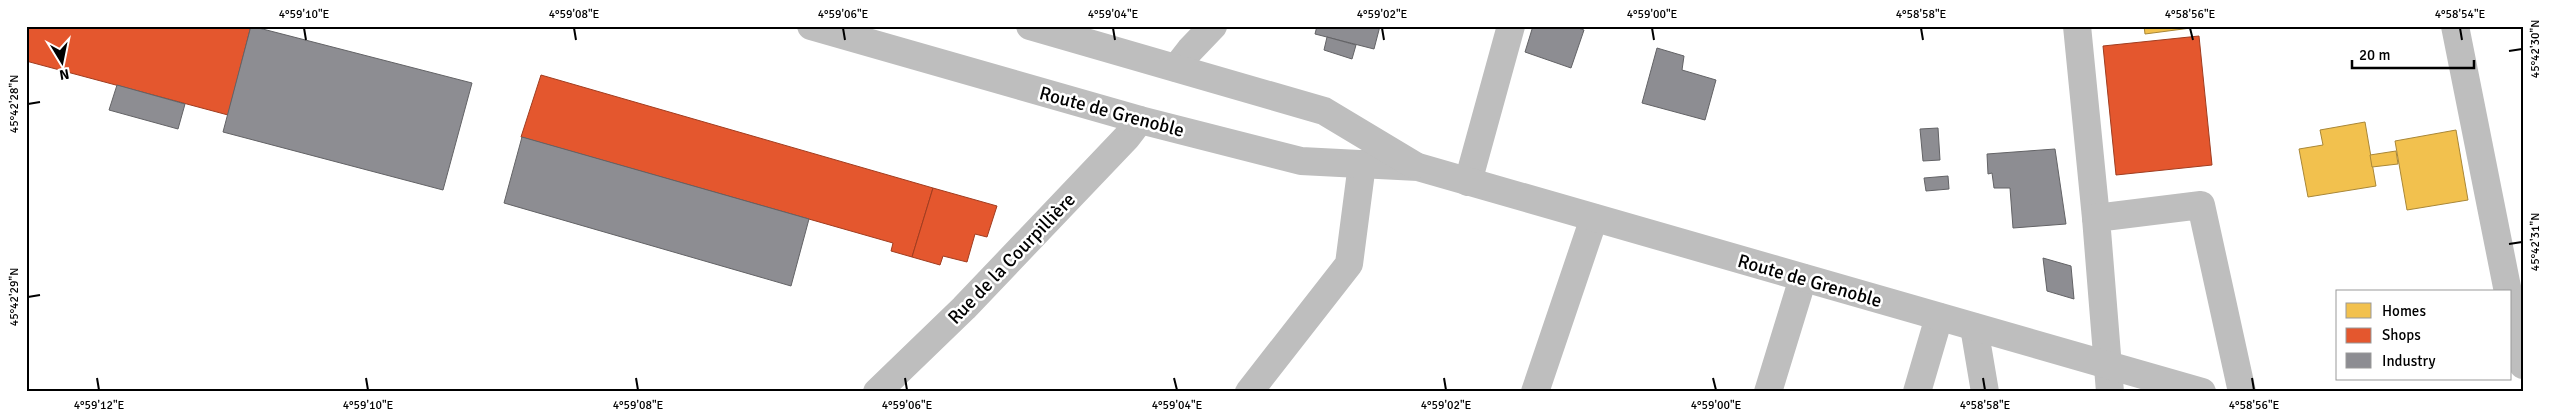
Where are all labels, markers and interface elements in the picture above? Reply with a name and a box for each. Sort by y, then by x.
text: 4°59'10"E [279,7,330,22]
text: 4°59'08"E [549,7,600,22]
text: 4°59'06"E [818,7,869,22]
text: 4°59'04"E [1088,7,1139,22]
text: 4°59'02"E [1357,7,1408,22]
text: 4°59'00"E [1627,7,1678,22]
text: 4°58'58"E [1896,7,1947,22]
text: 4°58'56"E [2165,7,2216,22]
text: 4°58'54"E [2435,7,2486,22]
text: 45°42'30"N [2528,20,2543,78]
north arrow [38,38,88,88]
scale bar [2352,38,2474,70]
text: 20 m [2359,46,2390,64]
text: N [58,65,70,84]
text: 45°42'28"N [7,75,22,133]
street label: Route de Grenoble [1037,81,1187,143]
street label: Rue de la Courpillière [943,188,1081,330]
text: 45°42'31"N [2528,213,2543,271]
street label: Route de Grenoble [1735,249,1885,313]
text: 45°42'29"N [7,268,22,326]
legend [2336,290,2512,380]
text: Homes [2382,302,2426,320]
text: Shops [2382,326,2421,344]
text: Industry [2382,352,2435,370]
text: 4°59'12"E [74,398,125,413]
text: 4°59'10"E [343,398,394,413]
text: 4°59'08"E [613,398,664,413]
text: 4°59'06"E [882,398,933,413]
text: 4°59'04"E [1152,398,1203,413]
text: 4°59'02"E [1421,398,1472,413]
text: 4°59'00"E [1691,398,1742,413]
text: 4°58'58"E [1960,398,2011,413]
text: 4°58'56"E [2229,398,2280,413]

